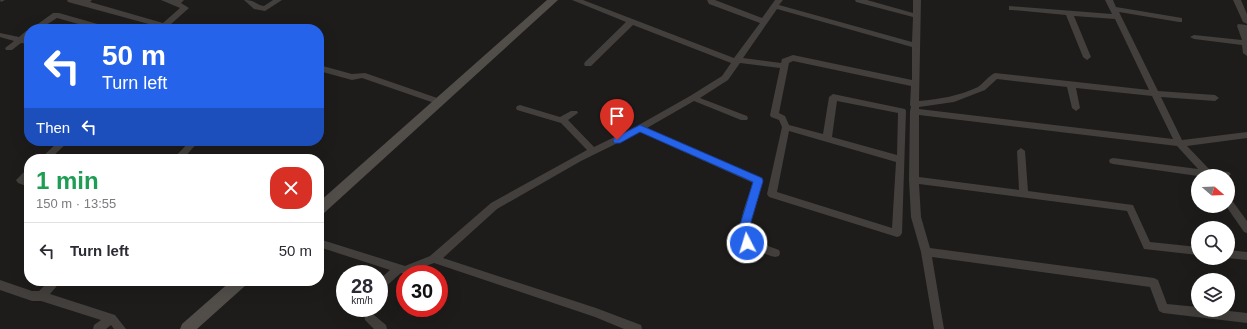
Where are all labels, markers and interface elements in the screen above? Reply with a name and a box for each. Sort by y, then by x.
icon: left [36,40,88,92]
text: 50 m [102,40,166,71]
text: Turn left [102,73,167,93]
pin [600,99,634,140]
icon: arrive [606,105,628,127]
icon: left [78,116,100,138]
text: Then [36,119,70,136]
text: 1 min [36,167,99,194]
button: close [270,167,312,209]
north arrow [1191,169,1235,213]
map controls [1191,169,1235,317]
text: 150 m · 13:55 [36,196,116,211]
button: search [1191,221,1235,265]
position arrow [726,222,768,264]
icon: left [36,240,58,262]
text: Turn left [70,242,129,259]
text: 50 m [279,242,312,259]
speed limit sign: 30 [396,265,448,317]
button: layers [1191,273,1235,317]
text: 28 [351,275,373,297]
text: km/h [351,295,373,306]

